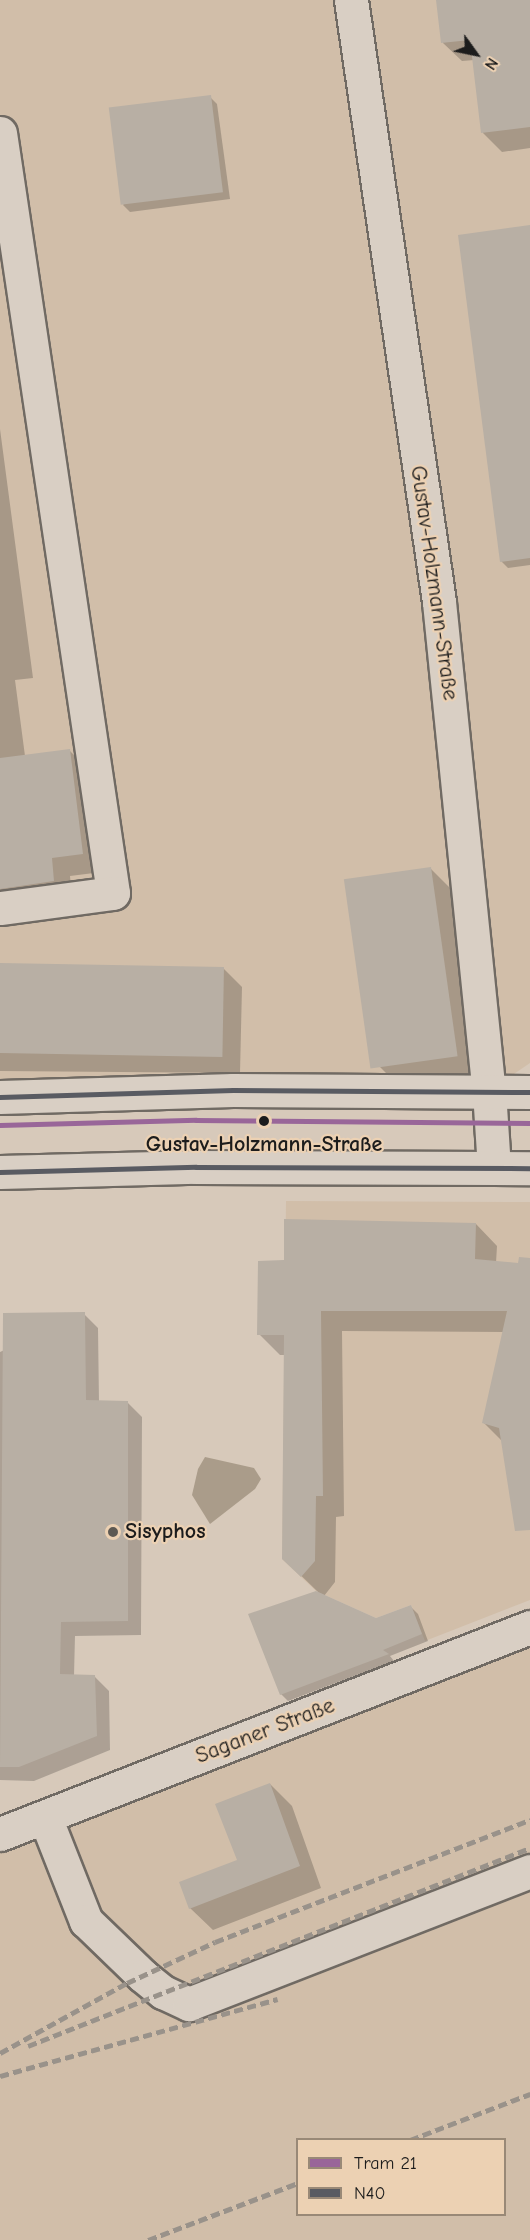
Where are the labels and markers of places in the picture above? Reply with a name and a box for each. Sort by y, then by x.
marker: Gustav-Holzmann-Straße [255,1112,273,1130]
place label: Gustav-Holzmann-Straße [146,1132,382,1158]
place label: Sisyphos [125,1519,206,1545]
marker: Sisyphos [106,1525,120,1539]

